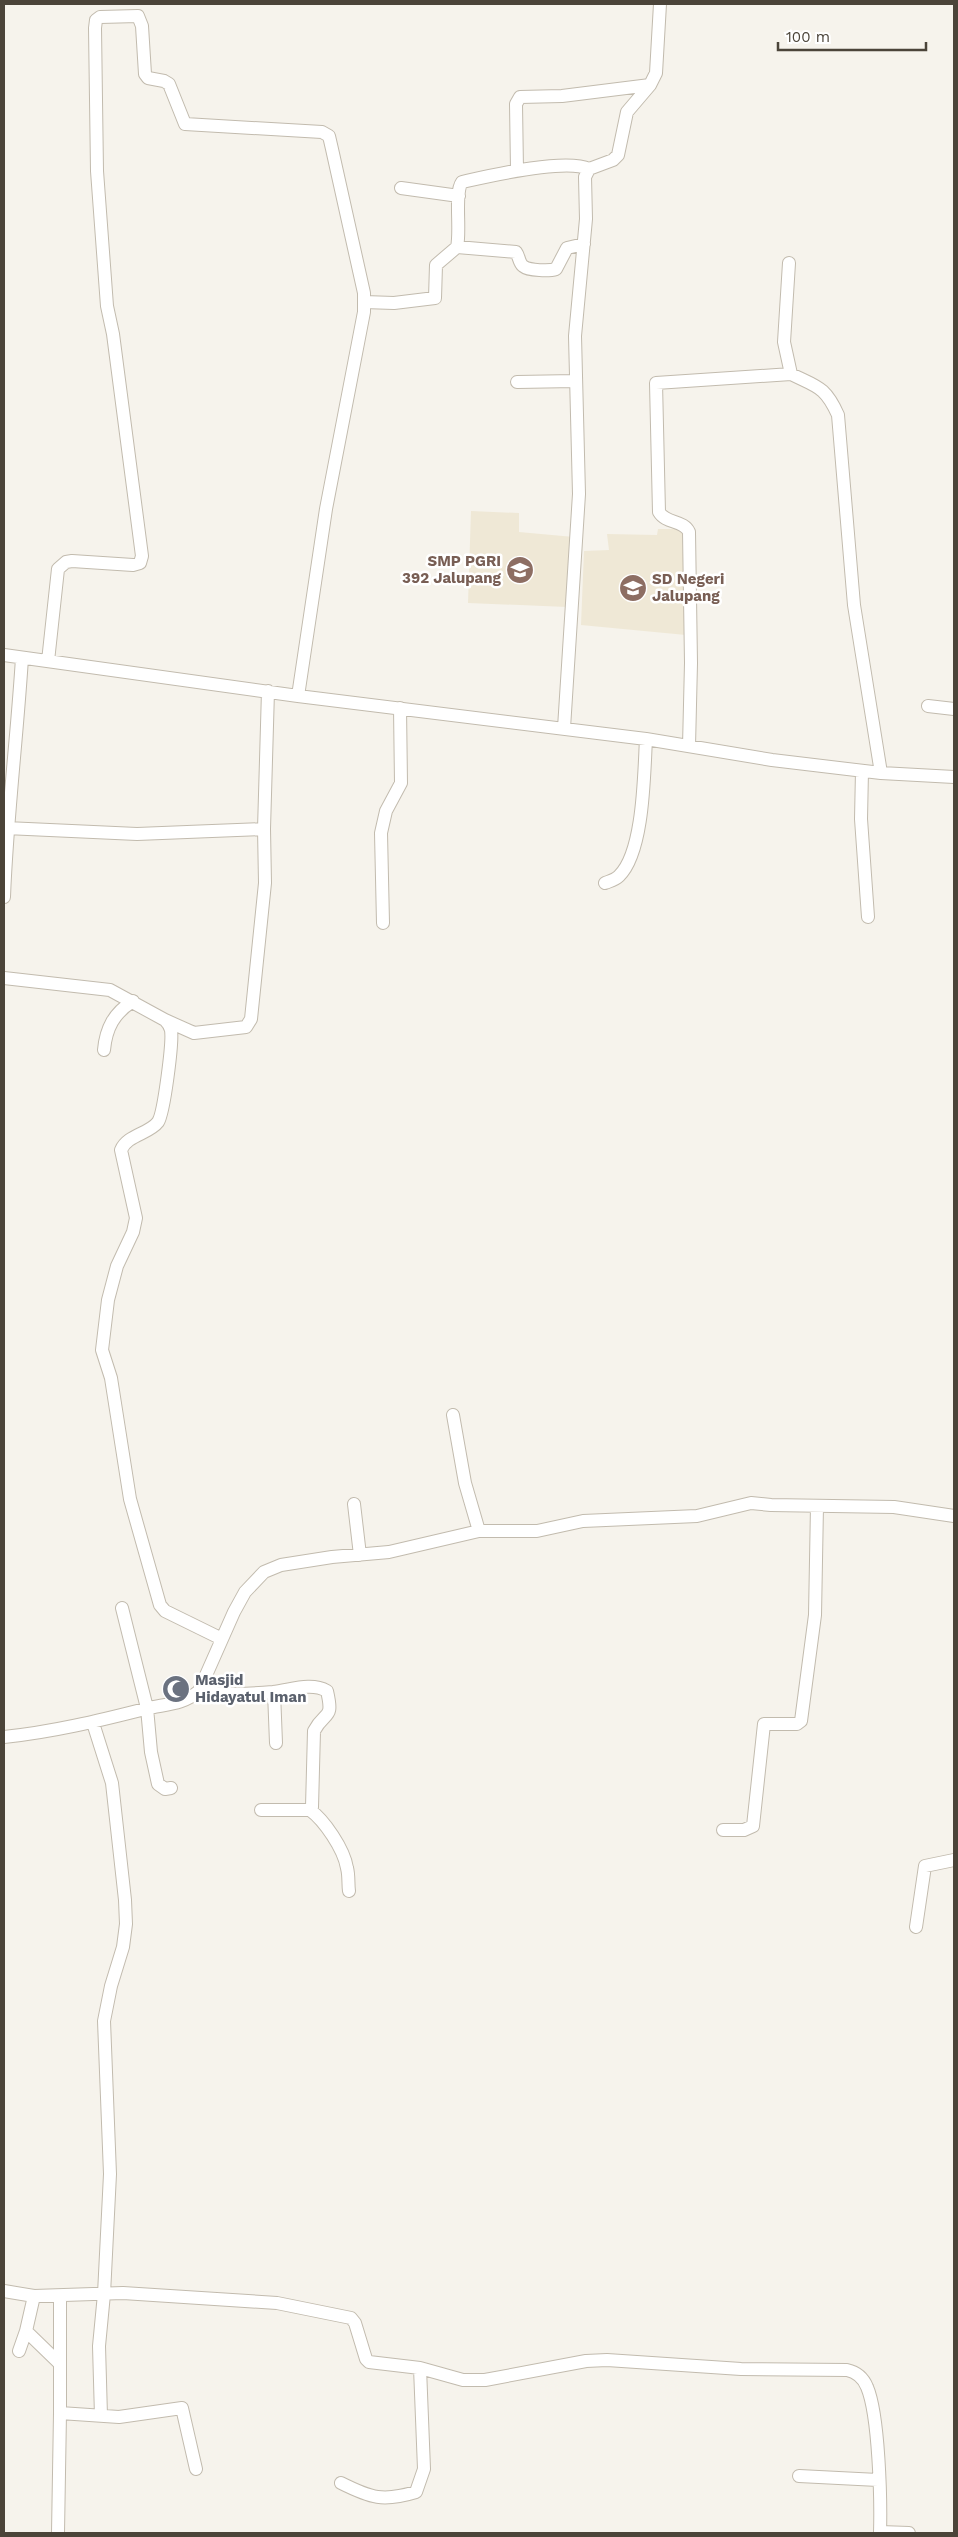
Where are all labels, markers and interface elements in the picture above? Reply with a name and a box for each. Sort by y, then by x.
scale bar [778,20,926,52]
text: 100 m [786,28,830,46]
place label: SMP PGRI 392 Jalupang [402,552,502,587]
school or university icon: SMP PGRI 392 Jalupang [505,555,535,585]
place label: SD Negeri Jalupang [652,570,724,605]
school or university icon: SD Negeri Jalupang [618,573,648,603]
place label: Masjid Hidayatul Iman [195,1671,306,1706]
mosque icon: Masjid Hidayatul Iman [161,1674,191,1704]

